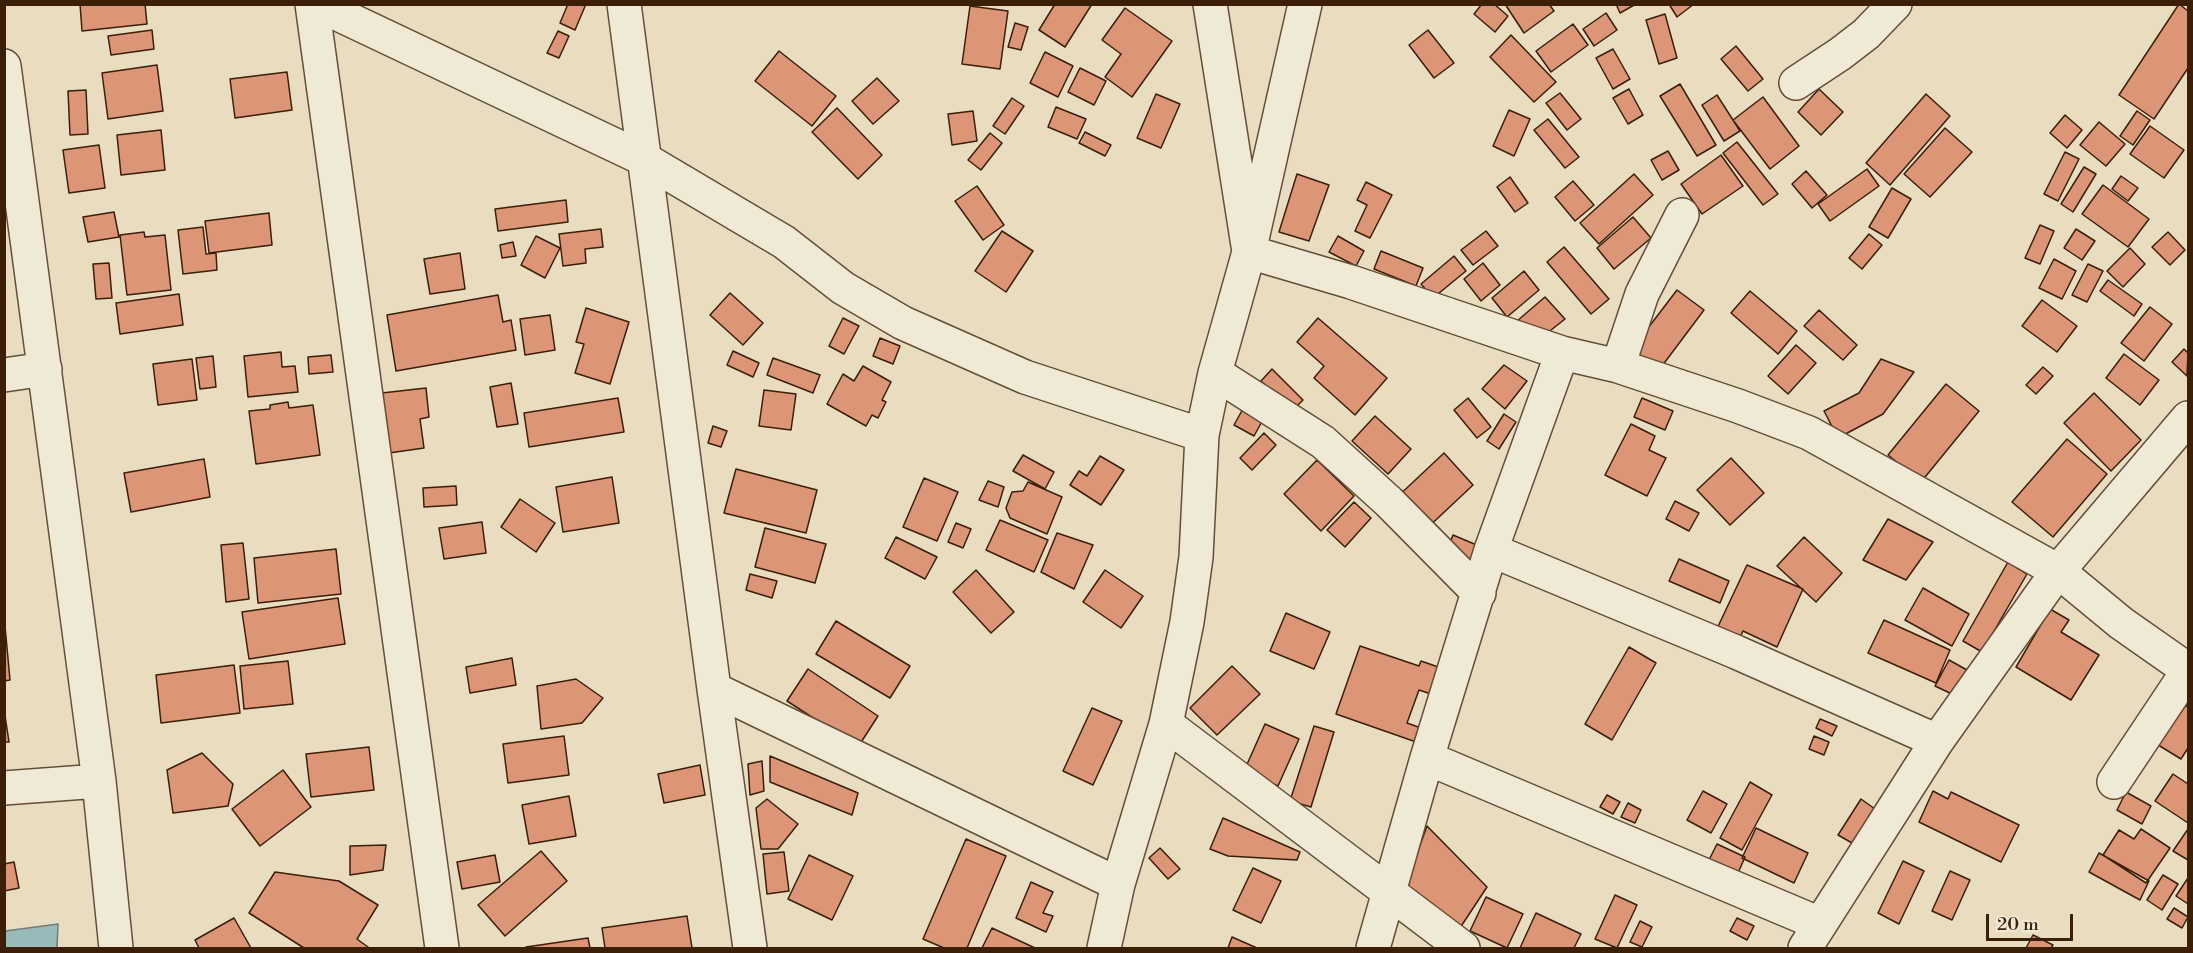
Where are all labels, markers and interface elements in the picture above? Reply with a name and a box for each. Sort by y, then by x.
scale bar [1989,902,2076,940]
text: 20 m [1997,913,2039,936]

